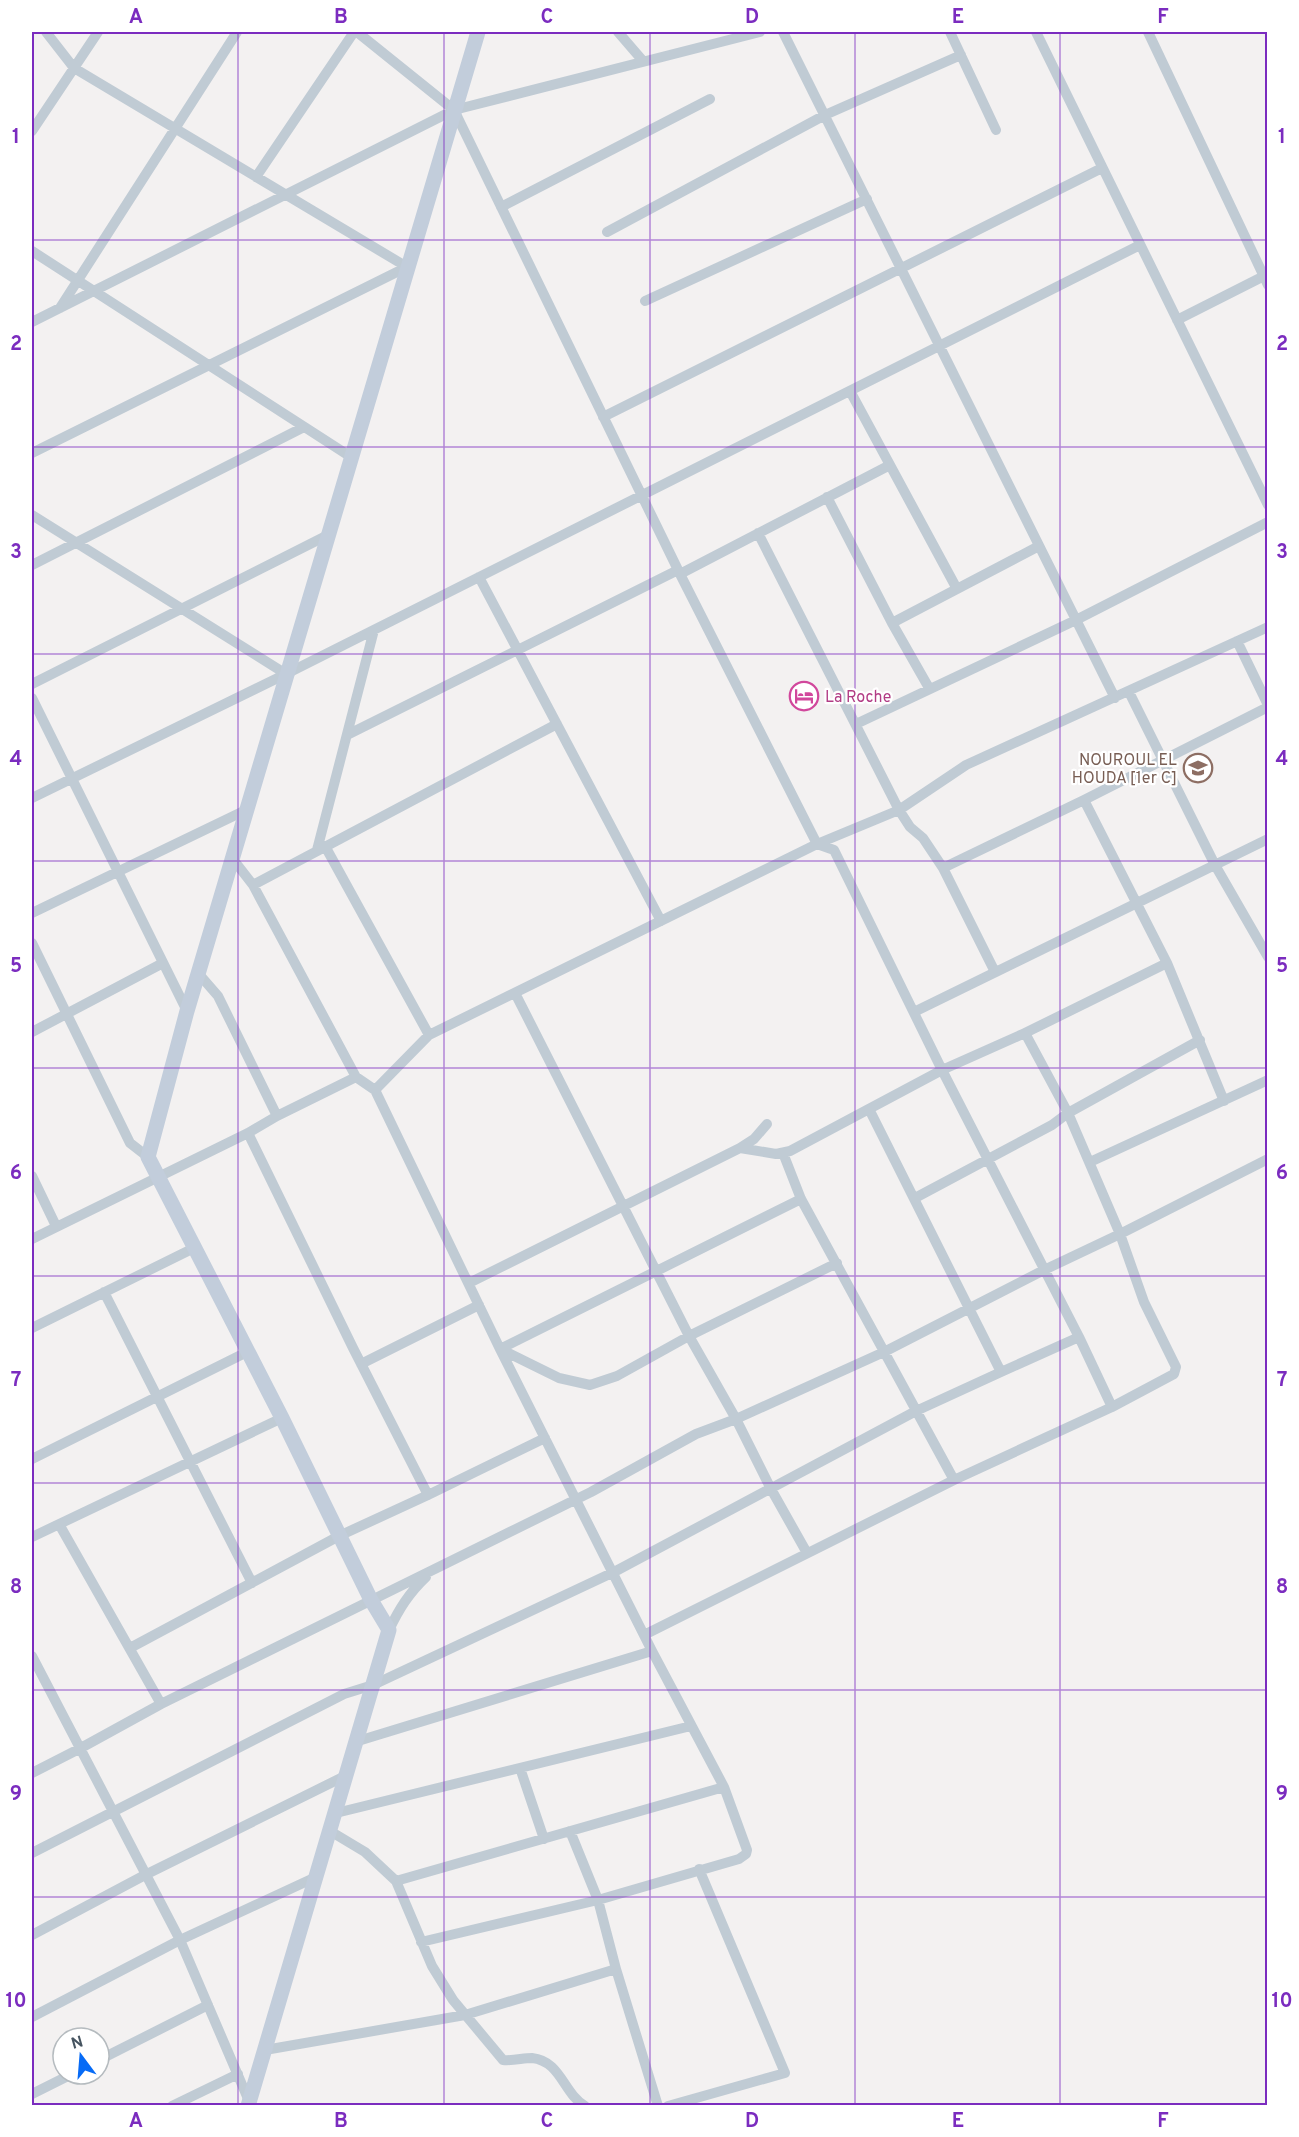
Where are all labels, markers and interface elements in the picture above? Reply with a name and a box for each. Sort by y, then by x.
text: A [129,5,143,31]
text: B [334,5,348,31]
text: C [541,5,553,31]
text: D [745,5,759,31]
text: E [952,5,964,31]
text: F [1157,5,1169,31]
text: 1 [12,125,20,151]
text: 1 [1278,125,1286,151]
text: 2 [10,332,22,358]
text: 2 [1276,332,1288,358]
text: 3 [10,540,22,566]
text: 3 [1276,540,1288,566]
hotel icon: La Roche [788,680,820,712]
place label: La Roche [825,688,891,708]
text: 4 [10,747,22,773]
text: 4 [1276,747,1288,773]
place label: NOUROUL EL HOUDA [1er C] [1072,751,1177,789]
school or university icon: NOUROUL EL HOUDA [1er C] [1182,752,1214,784]
text: 5 [10,954,22,980]
text: 5 [1276,954,1288,980]
text: 6 [10,1161,22,1187]
text: 6 [1276,1161,1288,1187]
text: 7 [11,1368,21,1394]
text: 7 [1277,1368,1287,1394]
text: 8 [10,1575,22,1601]
text: 8 [1276,1575,1288,1601]
text: 9 [10,1782,22,1808]
text: 9 [1276,1782,1288,1808]
text: 10 [5,1989,27,2015]
text: 10 [1271,1989,1293,2015]
north arrow [51,2026,111,2086]
text: N [69,2032,86,2055]
text: A [129,2109,143,2135]
text: B [334,2109,348,2135]
text: C [541,2109,553,2135]
text: D [745,2109,759,2135]
text: E [952,2109,964,2135]
text: F [1157,2109,1169,2135]

